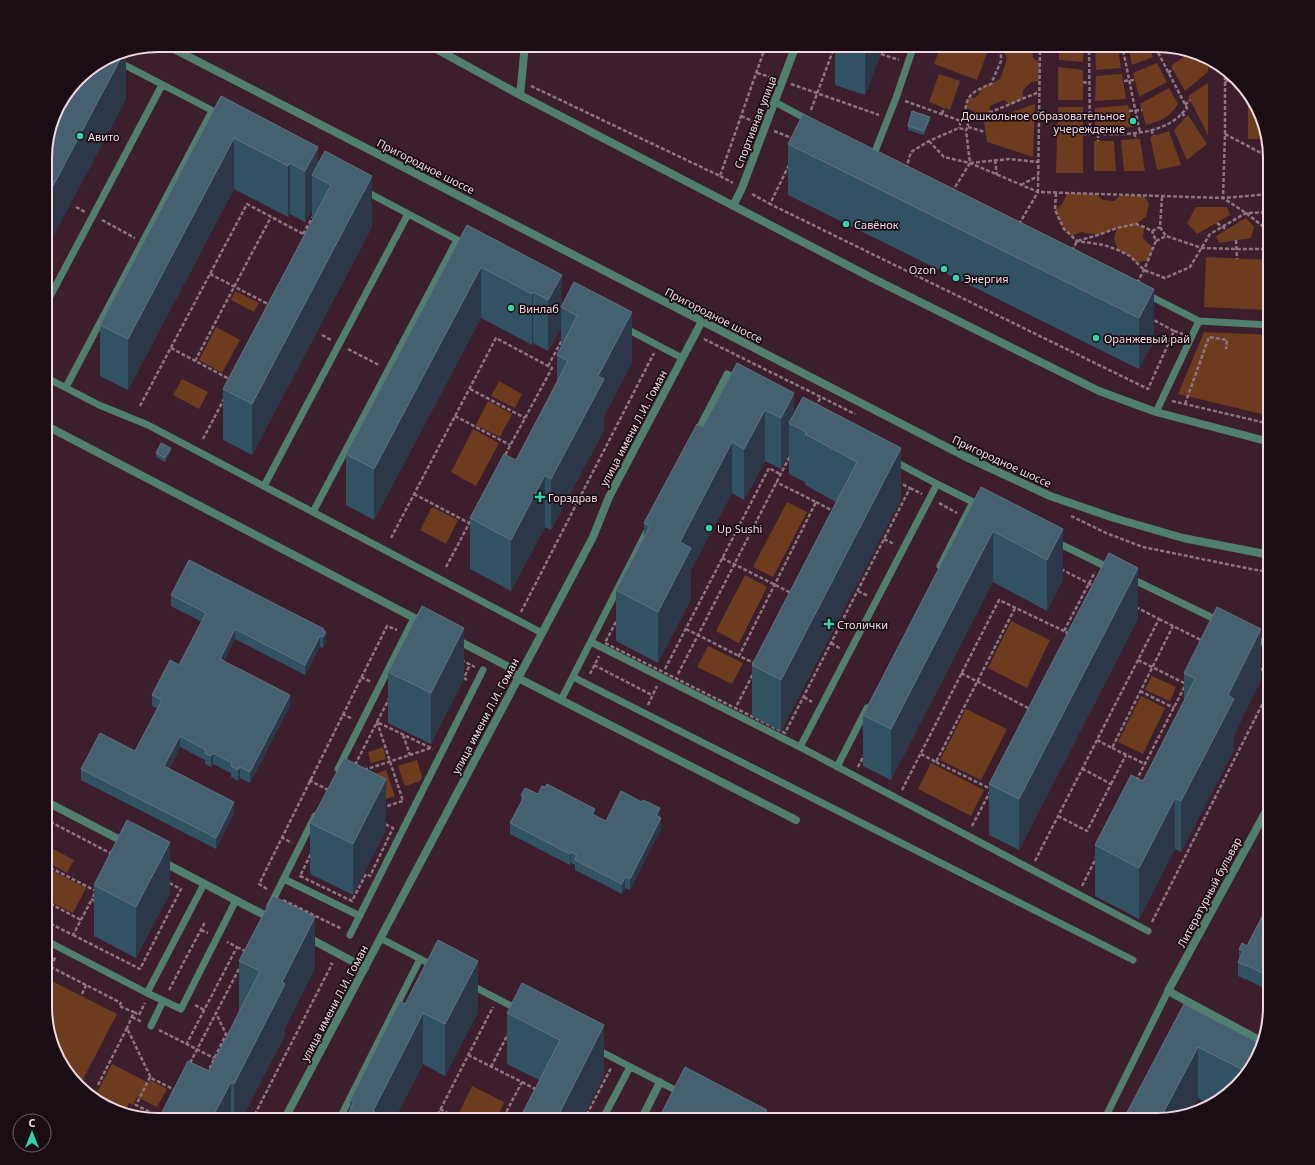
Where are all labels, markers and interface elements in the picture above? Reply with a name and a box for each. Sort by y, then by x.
street label: Спортивная улица [730,73,780,171]
place label: Дошкольное образовательное учереждение [961,108,1125,136]
marker: Дошкольное образовательное учереждение [1128,116,1138,126]
place label: Авито [88,129,120,144]
marker: Авито [75,131,85,141]
street label: Пригородное шоссе [375,135,477,197]
place label: Савёнок [854,217,899,232]
marker: Савёнок [841,219,851,229]
place label: Ozon [909,262,936,277]
marker: Ozon [939,264,949,274]
place label: Энергия [964,271,1009,286]
marker: Энергия [951,273,961,283]
street label: Пригородное шоссе [663,284,765,346]
place label: Винлаб [519,301,559,316]
marker: Винлаб [506,303,516,313]
place label: Оранжевый рай [1104,331,1190,346]
marker: Оранжевый рай [1091,333,1101,343]
street label: улица имени Л.И. Гоман [596,367,670,489]
street label: Пригородное шоссе [950,431,1054,491]
place label: Горздрав [548,490,597,505]
marker: Горздрав [535,492,545,502]
place label: Up Sushi [717,521,762,536]
marker: Up Sushi [704,523,714,533]
place label: Столички [837,617,888,632]
marker: Столички [824,619,834,629]
street label: улица имени Л.И. Гоман [448,655,522,777]
street label: Литературный бульвар [1173,834,1245,950]
street label: улица имени Л.И. Гоман [297,942,371,1064]
north arrow [12,1113,52,1153]
text: С [28,1115,36,1130]

